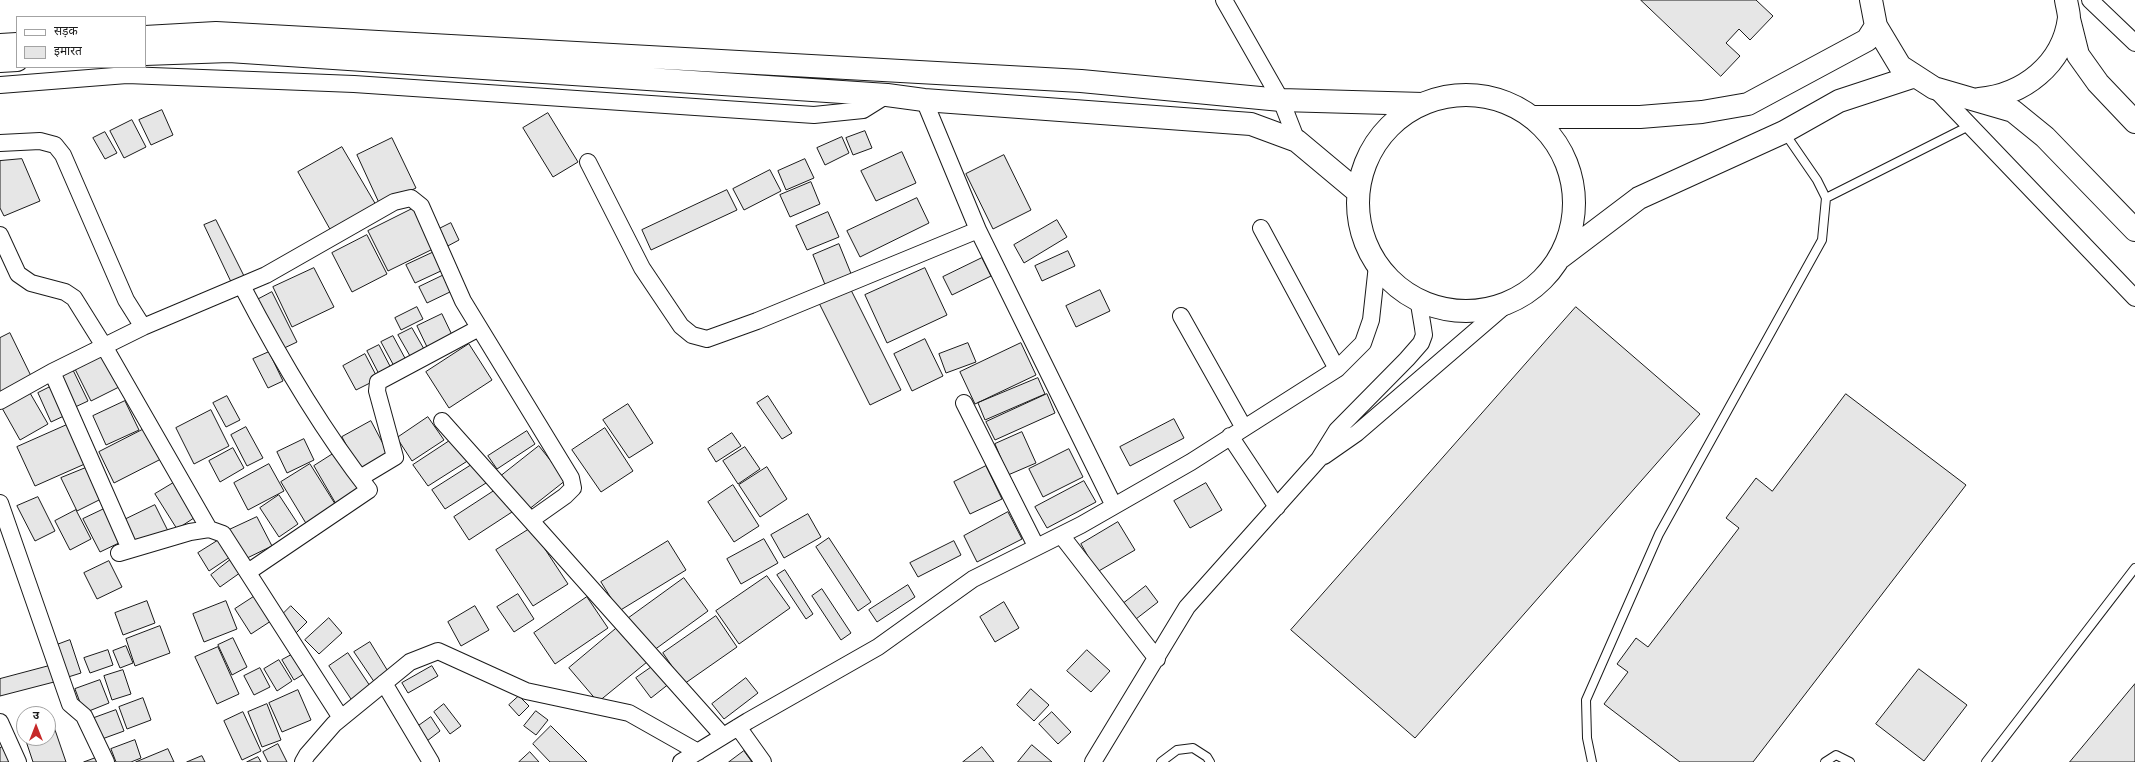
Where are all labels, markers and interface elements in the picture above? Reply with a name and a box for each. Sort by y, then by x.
legend [16,16,146,68]
text: सड़क [54,24,78,37]
text: इमारत [54,44,82,57]
north arrow [16,706,56,746]
text: उ [33,709,39,721]

